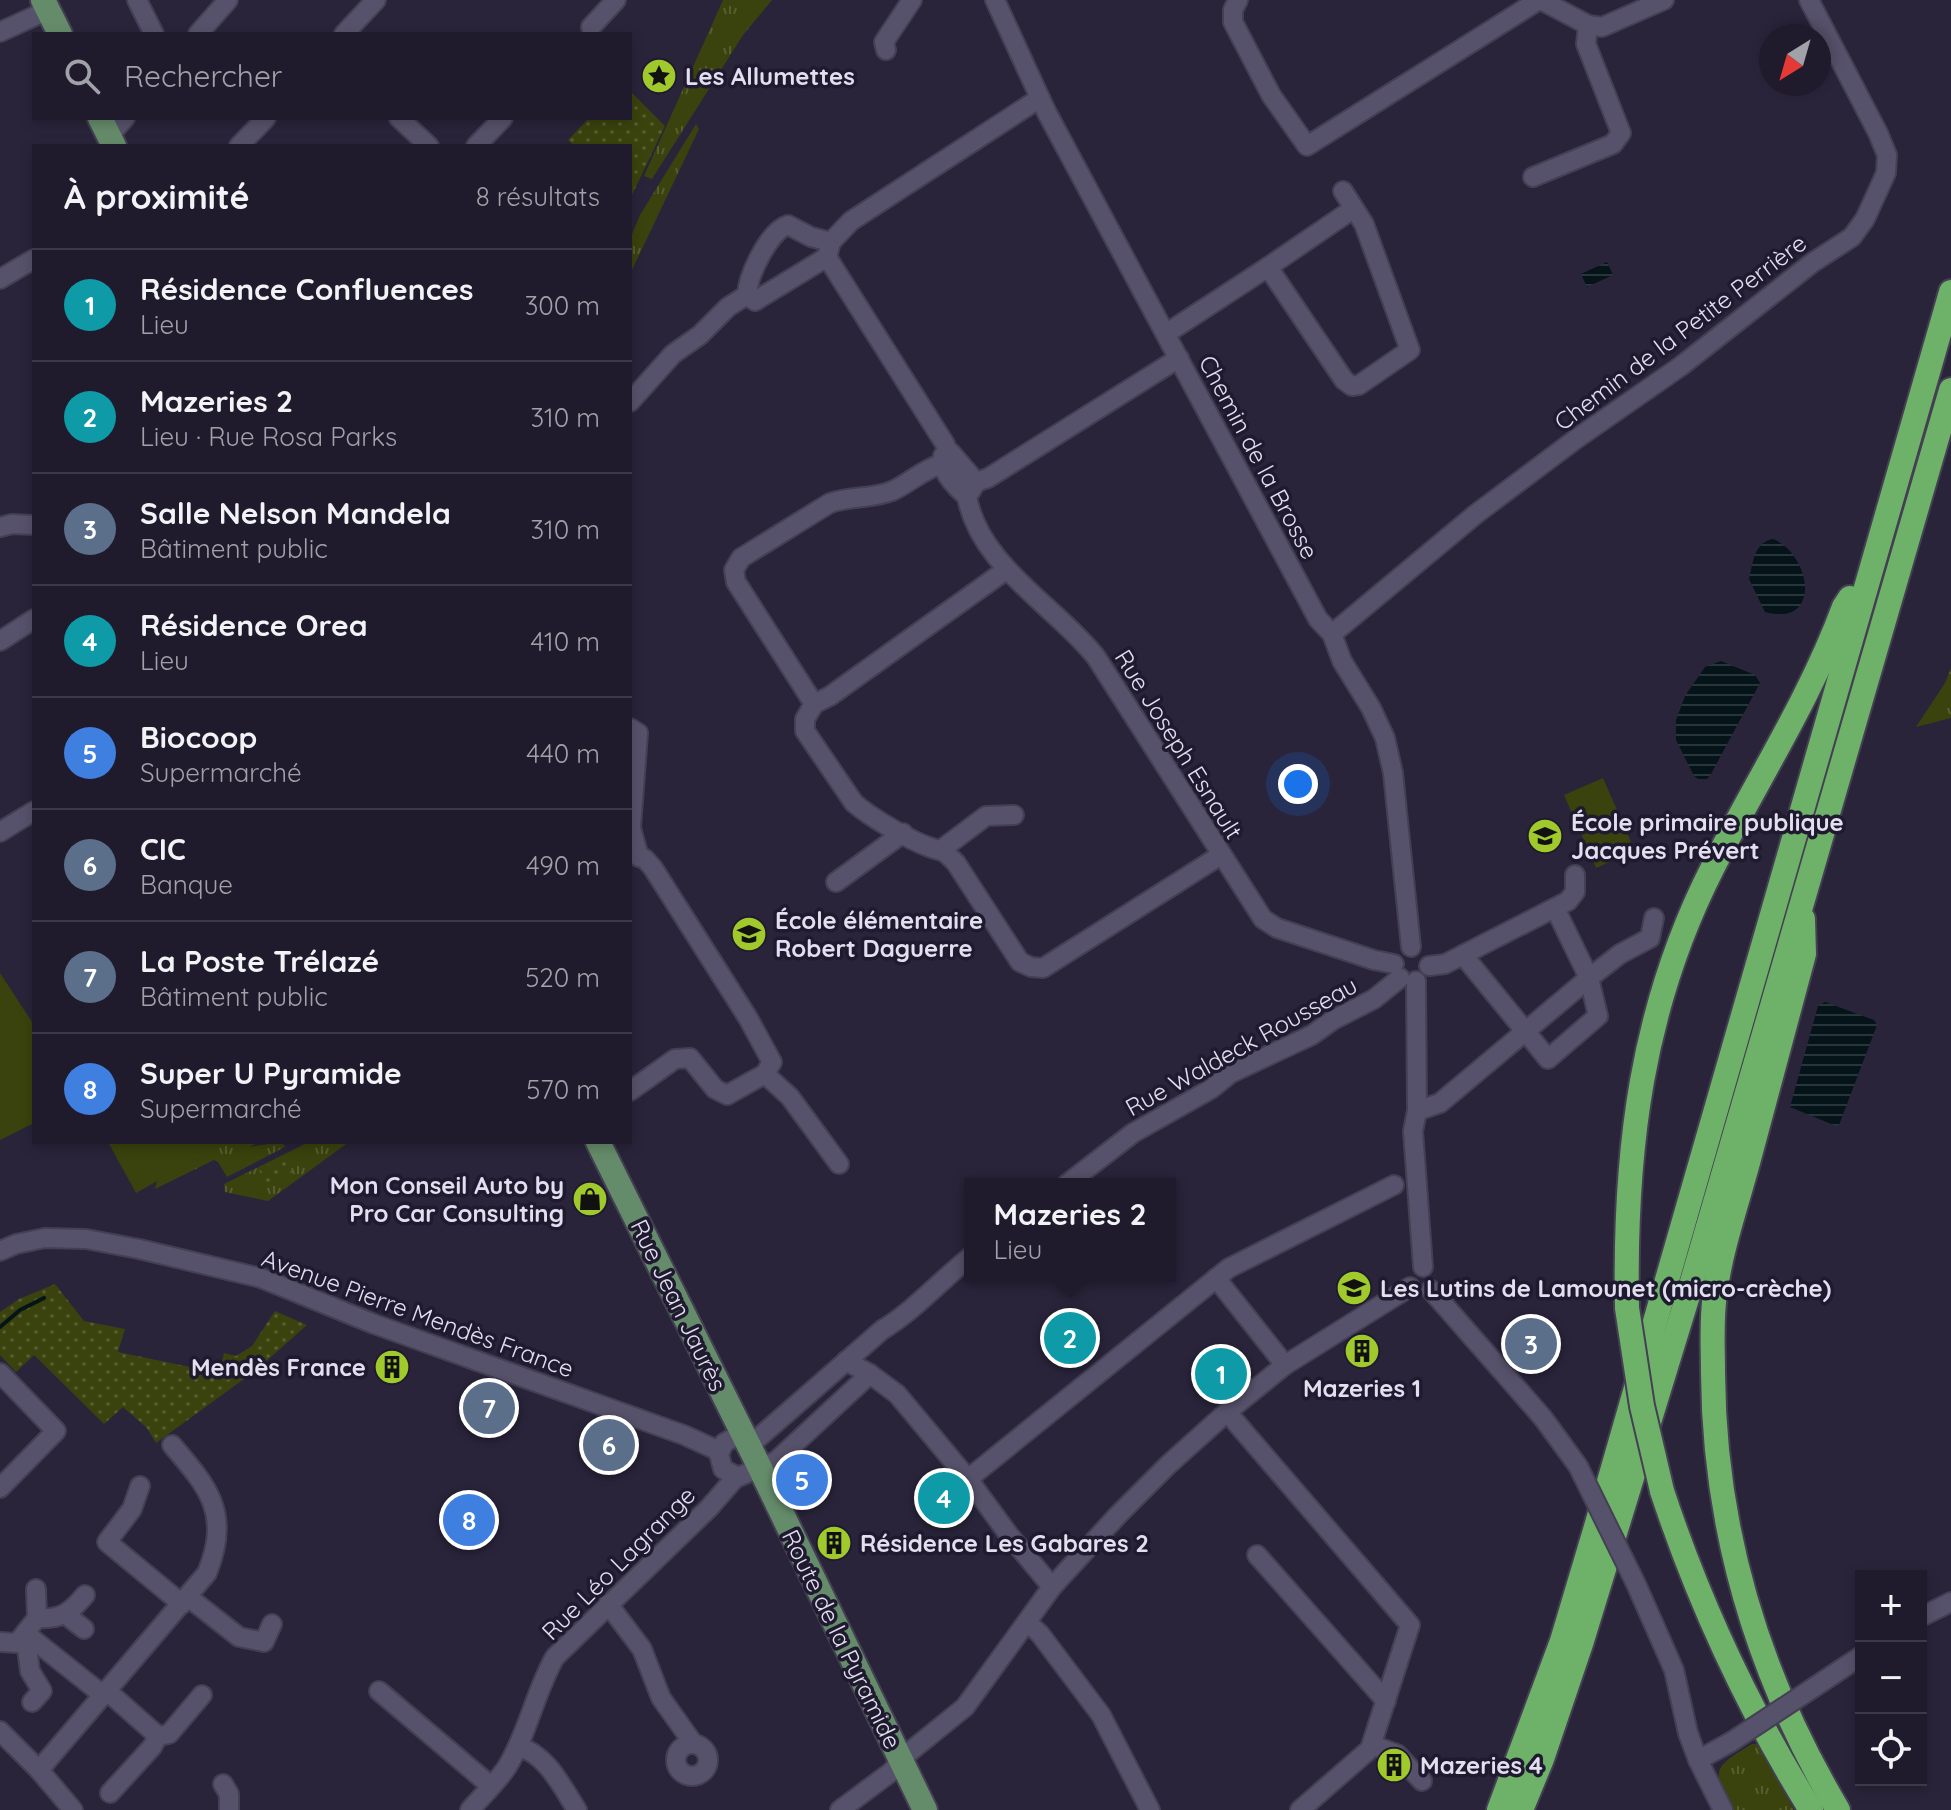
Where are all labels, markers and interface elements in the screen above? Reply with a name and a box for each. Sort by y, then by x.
north arrow [1759,24,1831,96]
search box [32,32,632,120]
icon: search [60,54,104,98]
text: Rechercher [124,57,282,95]
place icon: Les Allumettes [640,57,678,95]
place label: Les Allumettes [685,61,855,91]
text: À proximité [64,175,250,218]
text: 8 résultats [476,180,600,213]
street label: Chemin de la Petite Perrière [1548,227,1812,437]
text: Résidence Confluences [140,270,473,308]
text: 1 [85,289,95,322]
text: 300 m [525,289,600,322]
text: Lieu [140,308,189,341]
street label: Chemin de la Brosse [1193,350,1325,564]
text: Mazeries 2 [140,382,293,420]
text: 2 [83,401,97,434]
text: 310 m [530,401,600,434]
text: Lieu · Rue Rosa Parks [140,420,397,453]
text: Salle Nelson Mandela [140,494,451,532]
text: 3 [83,513,97,546]
text: 310 m [530,513,600,546]
text: Bâtiment public [140,532,328,565]
text: Résidence Orea [140,606,368,644]
text: 4 [82,625,98,658]
text: 410 m [531,625,600,658]
text: Lieu [140,644,189,677]
street label: Rue Joseph Esnault [1109,644,1249,844]
text: Biocoop [140,718,257,756]
text: 5 [83,737,97,770]
text: 440 m [526,737,600,770]
text: Supermarché [140,756,302,789]
your location [1278,764,1318,804]
place label: École primaire publique Jacques Prévert [1571,807,1844,865]
school or university icon: École primaire publique Jacques Prévert [1526,817,1564,855]
text: CIC [140,830,186,868]
text: 6 [83,849,97,882]
text: 490 m [526,849,600,882]
text: Banque [140,868,233,901]
place label: École élémentaire Robert Daguerre [775,905,983,963]
school or university icon: École élémentaire Robert Daguerre [730,915,768,953]
text: La Poste Trélazé [140,942,379,980]
text: 7 [83,961,97,994]
text: 520 m [525,961,600,994]
street label: Rue Waldeck Rousseau [1120,970,1362,1122]
text: Bâtiment public [140,980,328,1013]
text: Super U Pyramide [140,1054,402,1092]
text: 8 [83,1073,97,1106]
text: 570 m [526,1073,600,1106]
text: Supermarché [140,1092,302,1125]
place label: Mon Conseil Auto by Pro Car Consulting [330,1170,564,1228]
popup [964,1178,1176,1282]
shop icon: Mon Conseil Auto by Pro Car Consulting [571,1180,609,1218]
text: Mazeries 2 [993,1195,1147,1233]
street label: Rue Jean Jaurès [624,1214,734,1396]
text: Lieu [993,1233,1042,1266]
street label: Avenue Pierre Mendès France [258,1243,578,1383]
school or university icon: Les Lutins de Lamounet (micro-crèche) [1335,1269,1373,1307]
place label: Les Lutins de Lamounet (micro-crèche) [1380,1273,1831,1303]
pin: 2 [1044,1308,1096,1368]
pin: 3 [1505,1314,1557,1374]
building icon: Mazeries 1 [1343,1332,1381,1370]
pin: 1 [1195,1344,1247,1404]
building icon: Mendès France [373,1348,411,1386]
place label: Mendès France [191,1353,366,1381]
place label: Mazeries 1 [1303,1373,1421,1403]
pin: 7 [463,1378,515,1438]
pin: 6 [583,1415,635,1475]
pin: 5 [776,1450,828,1510]
pin: 4 [918,1468,970,1528]
street label: Rue Léo Lagrange [535,1480,701,1646]
pin: 8 [443,1490,495,1550]
street label: Route de la Pyramide [776,1524,908,1754]
building icon: Résidence Les Gabares 2 [815,1524,853,1562]
place label: Résidence Les Gabares 2 [860,1528,1149,1558]
map controls [1855,1570,1927,1786]
button: + [1855,1570,1927,1642]
button: − [1855,1642,1927,1714]
button: locate [1855,1714,1927,1786]
building icon: Mazeries 4 [1375,1746,1413,1784]
place label: Mazeries 4 [1420,1750,1543,1780]

